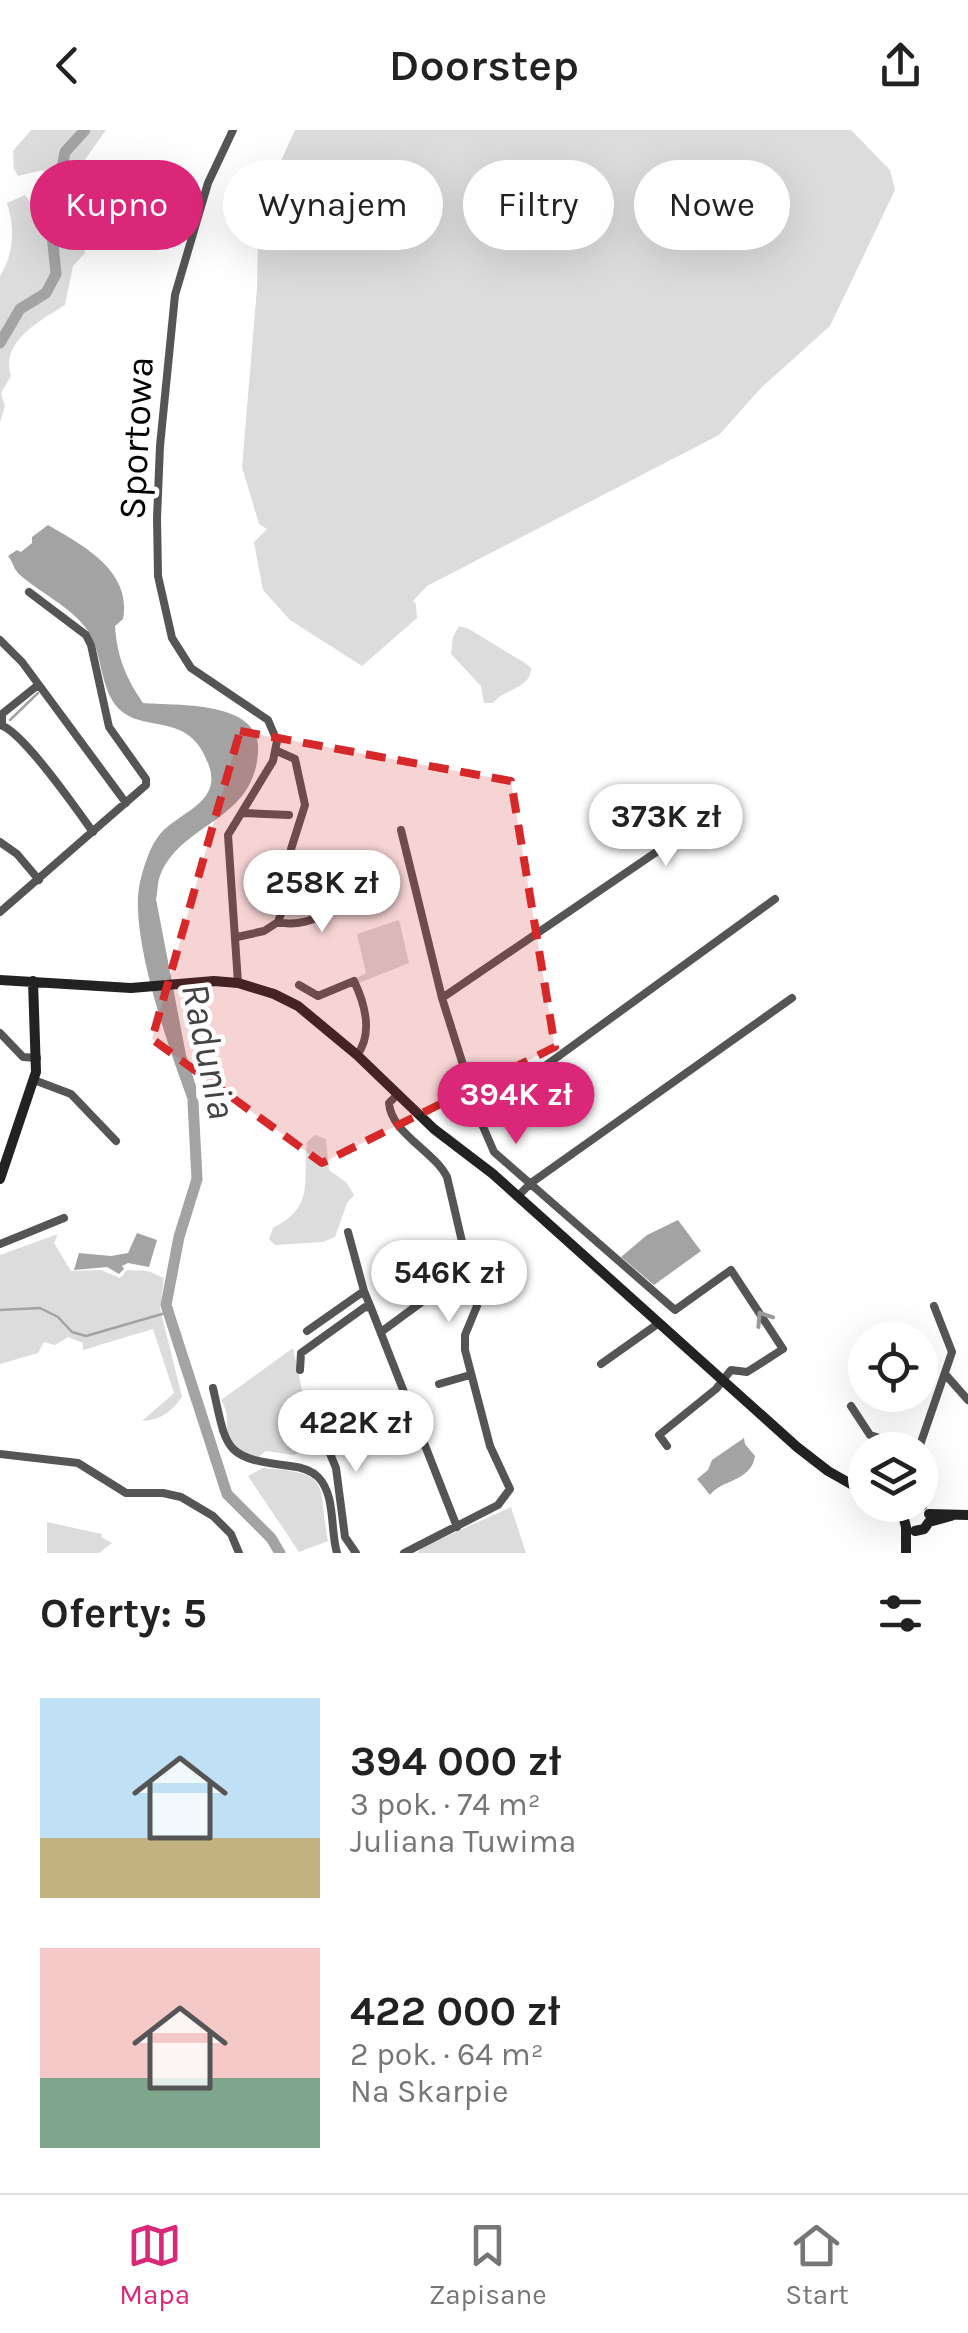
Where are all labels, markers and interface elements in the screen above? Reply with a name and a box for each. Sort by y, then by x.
icon: back [40,38,95,93]
icon: share [873,38,928,93]
text: Doorstep [389,39,579,91]
chip: Kupno [30,160,203,250]
chip: Wynajem [223,160,443,250]
chip: Filtry [463,160,614,250]
chip: Nowe [634,160,790,250]
street label: Sportowa [109,355,163,521]
pin: 373K zł [574,784,758,869]
text: 373K zł [611,798,721,835]
pin: 258K zł [230,850,414,935]
text: 258K zł [265,864,379,901]
water label: Radunia [172,979,246,1123]
pin: 394K zł [424,1062,608,1147]
text: 394K zł [459,1076,573,1113]
pin: 546K zł [357,1240,541,1325]
text: 546K zł [393,1254,505,1291]
one-way arrow [757,1311,776,1329]
map controls [848,1322,938,1522]
button: locate [848,1322,938,1412]
pin: 422K zł [264,1390,448,1475]
text: 422K zł [300,1404,412,1441]
button: layers [848,1432,938,1522]
icon: filters [873,1586,928,1641]
text: Oferty: 5 [40,1588,207,1638]
text: 394 000 zł [350,1736,561,1786]
icon: home [120,1738,240,1858]
text: 3 pok. · 74 m² [350,1786,541,1823]
text: Juliana Tuwima [350,1823,576,1860]
text: 422 000 zł [350,1986,560,2036]
icon: home [120,1988,240,2108]
text: 2 pok. · 64 m² [350,2036,544,2073]
text: Na Skarpie [350,2073,508,2110]
tab: Mapa [119,2218,190,2311]
tab: Zapisane [429,2218,547,2311]
tab: Start [785,2218,849,2311]

